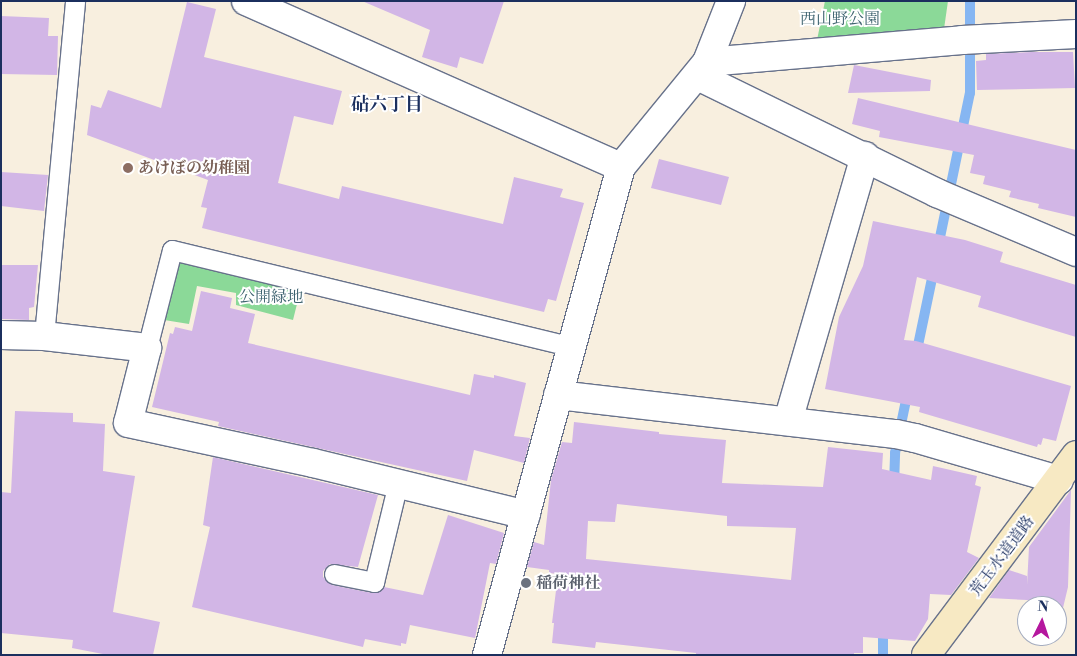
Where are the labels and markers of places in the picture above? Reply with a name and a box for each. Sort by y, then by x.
place label: あけぼの幼稚園 [138,158,250,178]
marker: あけぼの幼稚園 [122,162,134,174]
place label: 稲荷神社 [536,573,600,593]
marker: 稲荷神社 [520,577,532,589]

